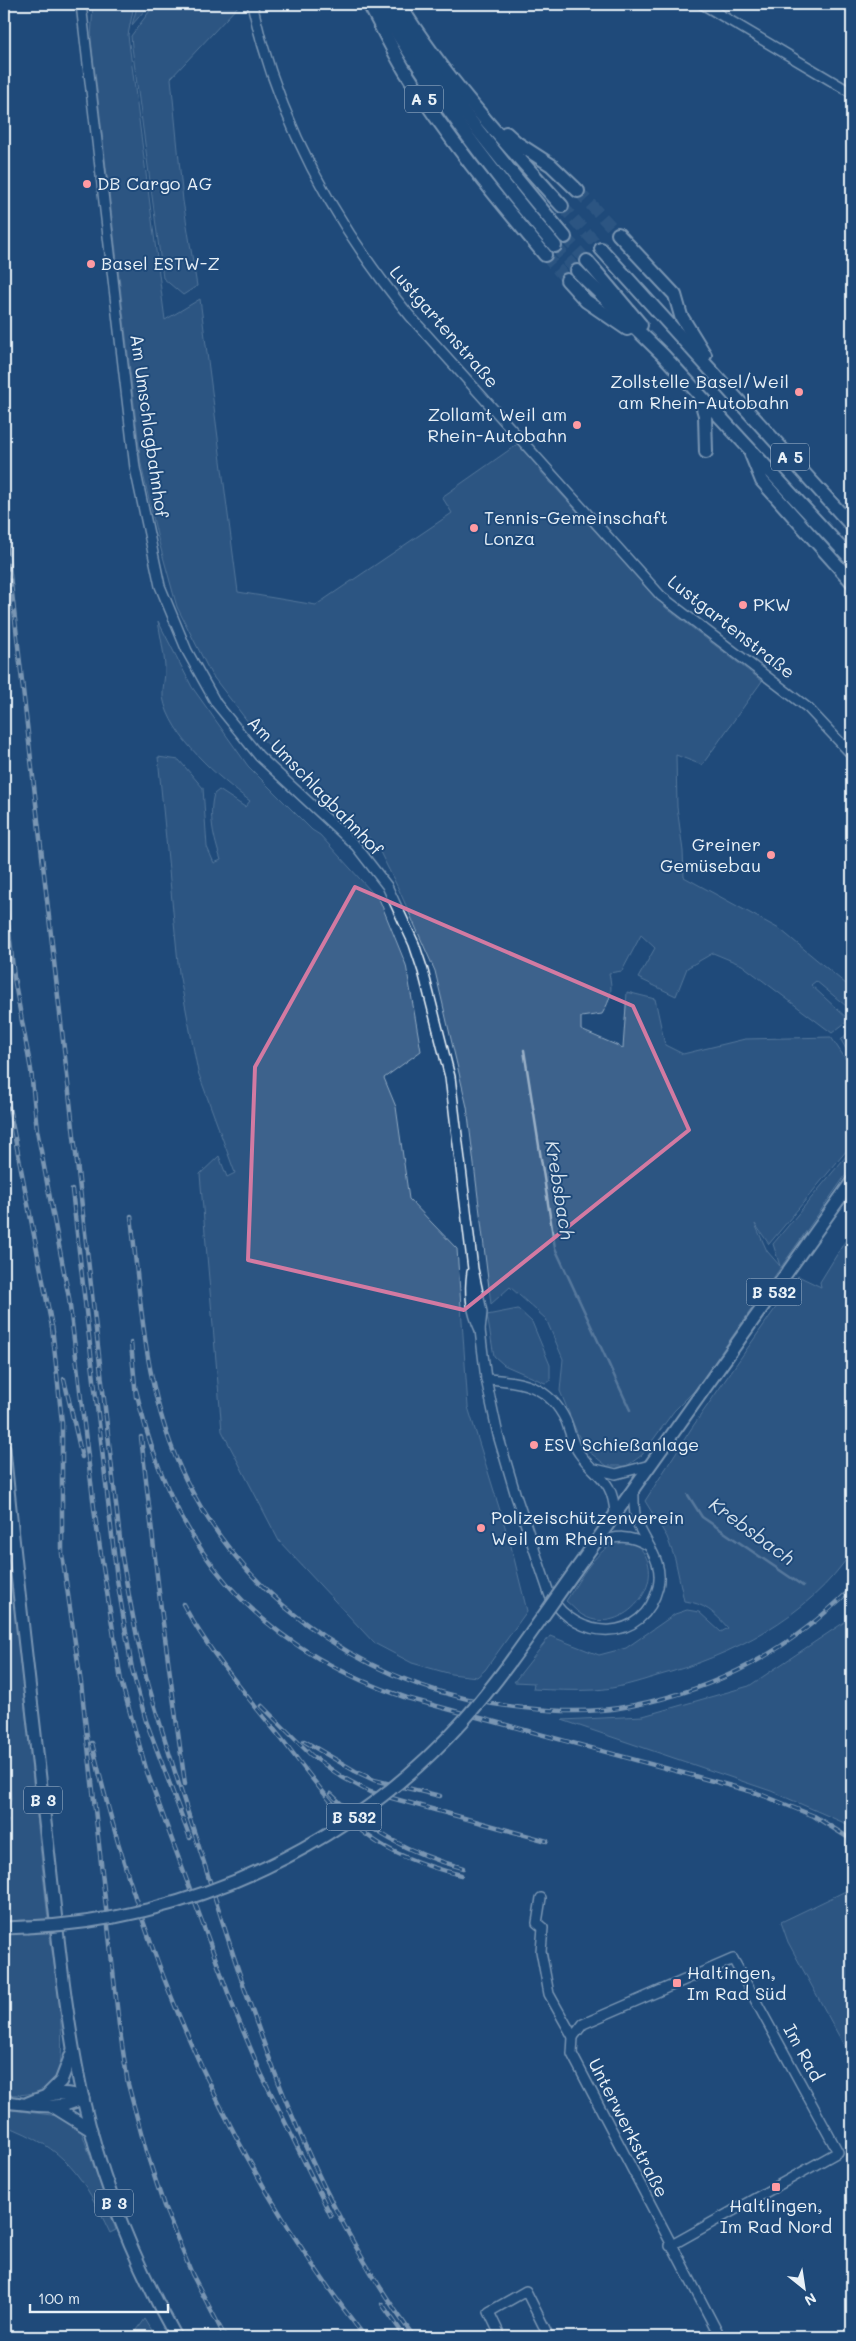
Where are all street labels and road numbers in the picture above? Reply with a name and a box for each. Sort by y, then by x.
road number: A 5 [405,86,443,112]
street label: Lustgartenstraße [385,260,505,393]
street label: Am Umschlagbahnhof [125,332,175,520]
road number: A 5 [771,444,809,471]
street label: Lustgartenstraße [663,569,800,683]
street label: Am Umschlagbahnhof [243,710,389,861]
road number: B 532 [746,1278,802,1305]
road number: B 3 [24,1786,62,1814]
road number: B 532 [326,1804,382,1830]
street label: Im Rad [778,2020,829,2086]
street label: Unterwerkstraße [583,2054,674,2201]
road number: B 3 [95,2190,133,2216]

